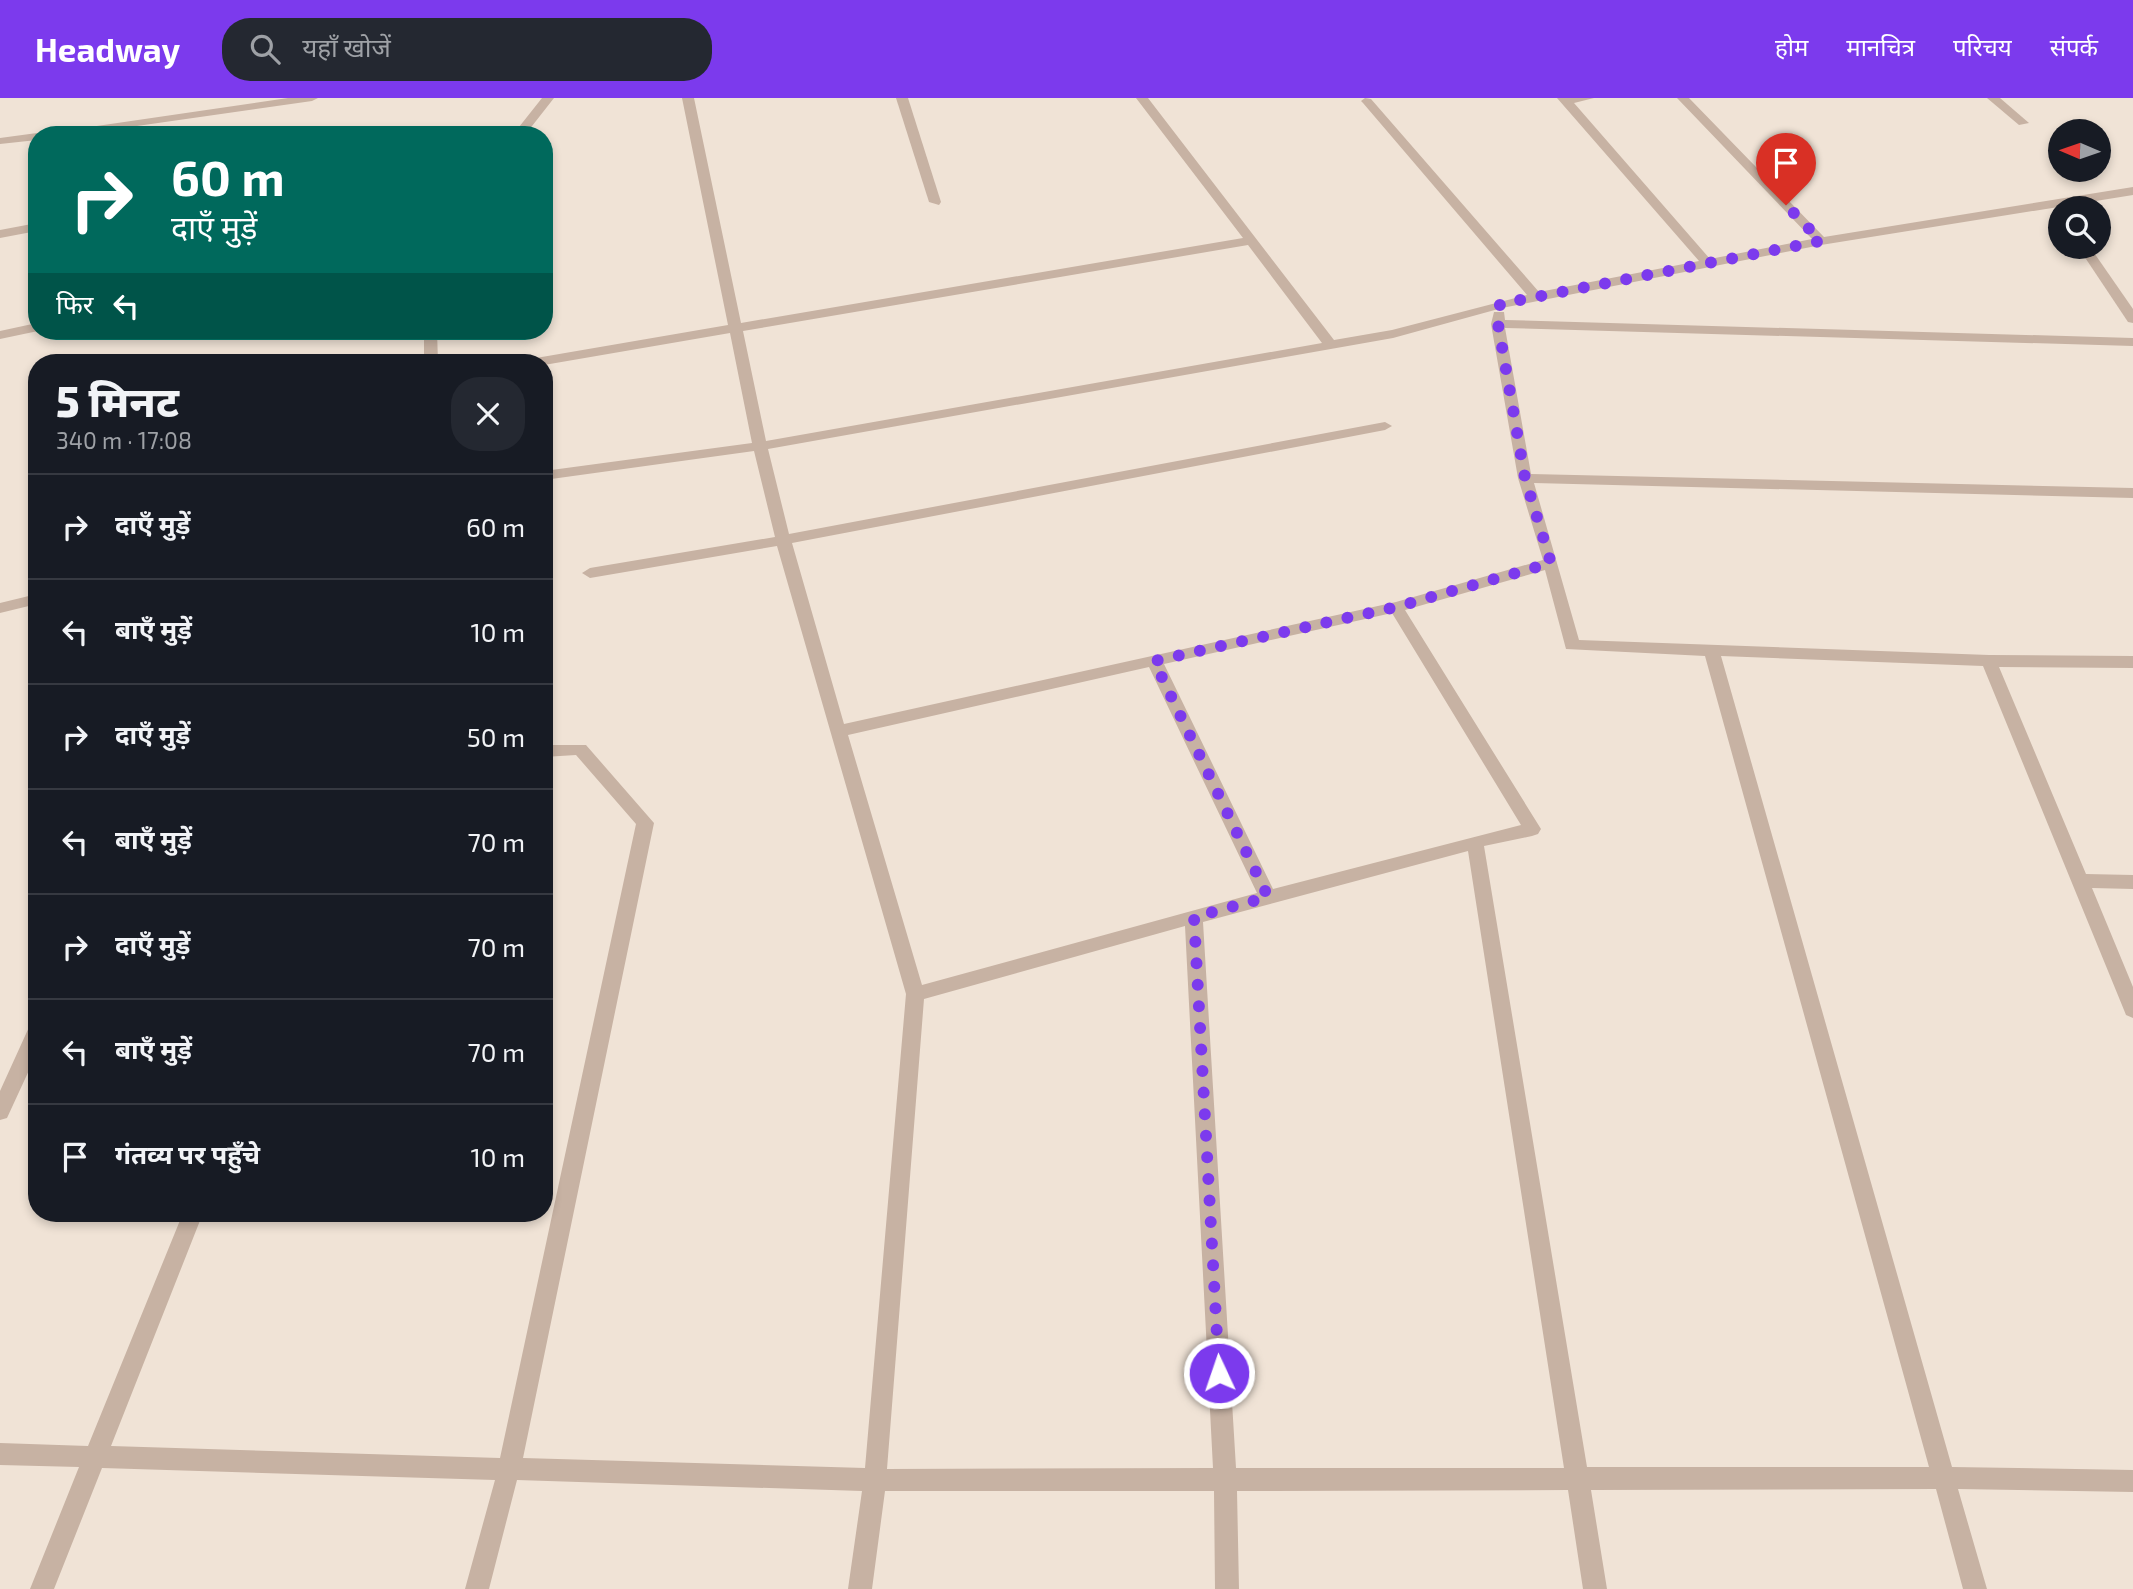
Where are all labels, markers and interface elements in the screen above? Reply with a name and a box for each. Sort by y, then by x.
search box [222,18,712,81]
text: Headway [35,29,180,69]
icon: search [246,30,284,68]
text: यहाँ खोजें [302,31,391,62]
text: होम [1775,32,1808,61]
text: मानचित्र [1846,32,1915,61]
text: परिचय [1953,32,2012,61]
text: संपर्क [2050,32,2098,61]
north arrow [2048,119,2110,182]
map controls [2048,119,2111,259]
pin [1756,133,1816,205]
icon: arrive [1767,144,1805,182]
text: 60 m [171,147,285,206]
icon: right [56,154,147,245]
button: search [2048,196,2111,259]
text: दाएँ मुड़ें [171,207,257,245]
icon: left [107,287,145,325]
text: फिर [56,288,93,319]
text: 5 मिनट [56,375,179,425]
button: close [451,377,525,451]
text: 340 m · 17:08 [56,426,192,454]
icon: right [56,508,94,546]
text: दाएँ मुड़ें [115,508,190,539]
text: 60 m [466,511,525,542]
icon: left [56,613,94,651]
text: बाएँ मुड़ें [115,613,192,644]
text: 10 m [470,616,525,647]
icon: right [56,718,94,756]
text: दाएँ मुड़ें [115,718,190,749]
text: 50 m [467,721,525,752]
icon: left [56,823,94,861]
text: बाएँ मुड़ें [115,823,192,854]
text: 70 m [467,826,525,857]
icon: right [56,928,94,966]
text: दाएँ मुड़ें [115,928,190,959]
text: 70 m [467,931,525,962]
icon: left [56,1033,94,1071]
text: बाएँ मुड़ें [115,1033,192,1064]
text: 70 m [467,1036,525,1067]
icon: arrive [56,1138,94,1176]
text: गंतव्य पर पहुँचे [115,1138,260,1169]
text: 10 m [470,1141,525,1172]
position arrow [1182,1336,1256,1410]

